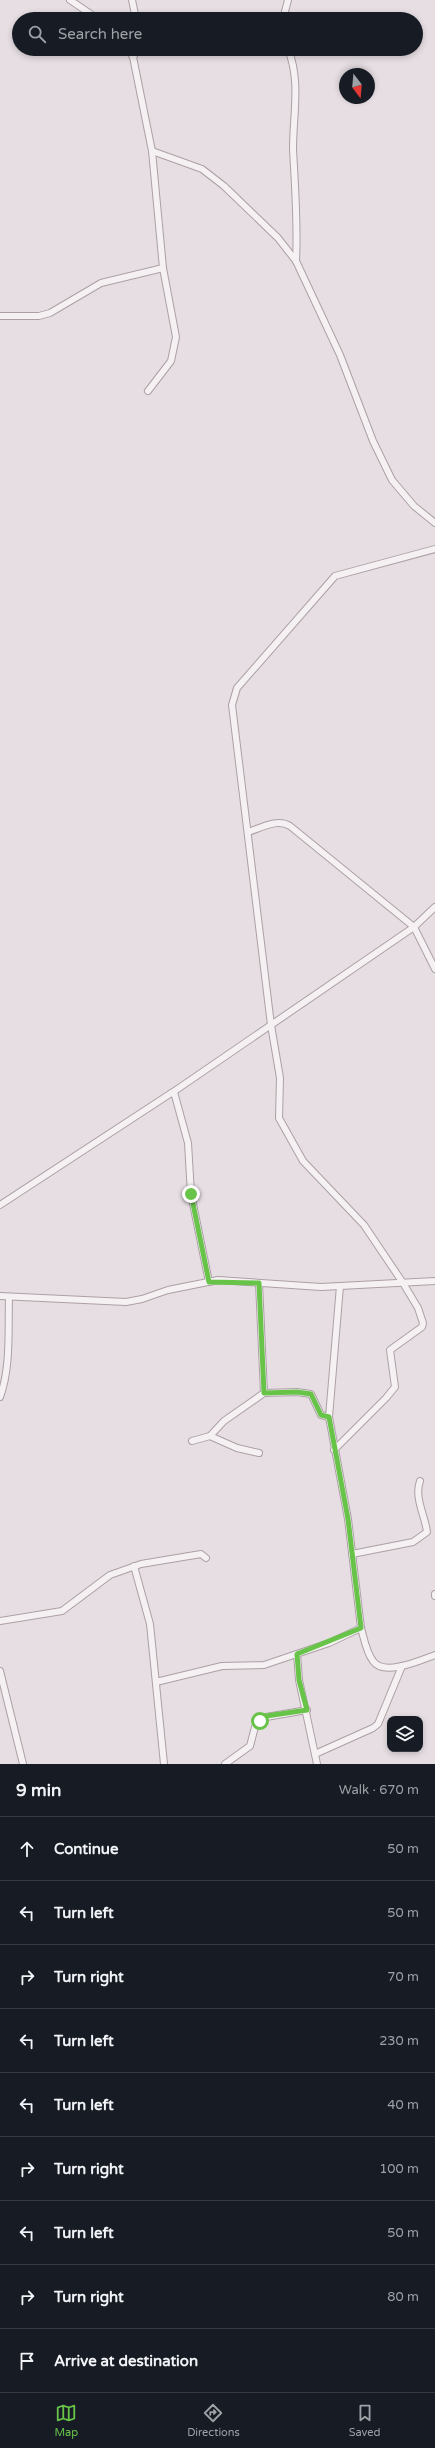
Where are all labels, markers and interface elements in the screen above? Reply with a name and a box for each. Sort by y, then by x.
search box [12,12,423,56]
icon: search [26,23,48,45]
text: Search here [58,25,142,43]
north arrow [339,68,375,104]
route end [182,1185,200,1203]
route start [251,1712,269,1730]
map controls [387,1716,423,1752]
button: layers [387,1716,423,1752]
text: 9 min [16,1780,61,1801]
text: Walk · 670 m [339,1782,419,1798]
icon: ahead [16,1838,38,1860]
text: Continue [54,1840,118,1858]
text: 50 m [387,1841,419,1857]
icon: left [16,1902,38,1924]
text: Turn left [54,1904,114,1922]
text: 50 m [387,1905,419,1921]
icon: right [16,1966,38,1988]
text: Turn right [54,1968,124,1986]
text: 70 m [387,1969,419,1985]
icon: left [16,2030,38,2052]
text: Turn left [54,2032,114,2050]
text: 230 m [379,2033,419,2049]
icon: left [16,2094,38,2116]
text: Turn left [54,2096,114,2114]
text: 40 m [387,2097,419,2113]
icon: right [16,2158,38,2180]
text: Turn right [54,2160,124,2178]
text: 100 m [379,2161,419,2177]
icon: left [16,2222,38,2244]
text: Turn left [54,2224,114,2242]
text: 50 m [387,2225,419,2241]
icon: right [16,2286,38,2308]
text: Turn right [54,2288,124,2306]
text: 80 m [387,2289,419,2305]
icon: arrive [16,2350,38,2372]
text: Arrive at destination [54,2352,198,2370]
tab: Map [54,2402,78,2439]
tab: Directions [187,2402,240,2439]
tab: Saved [349,2402,381,2439]

